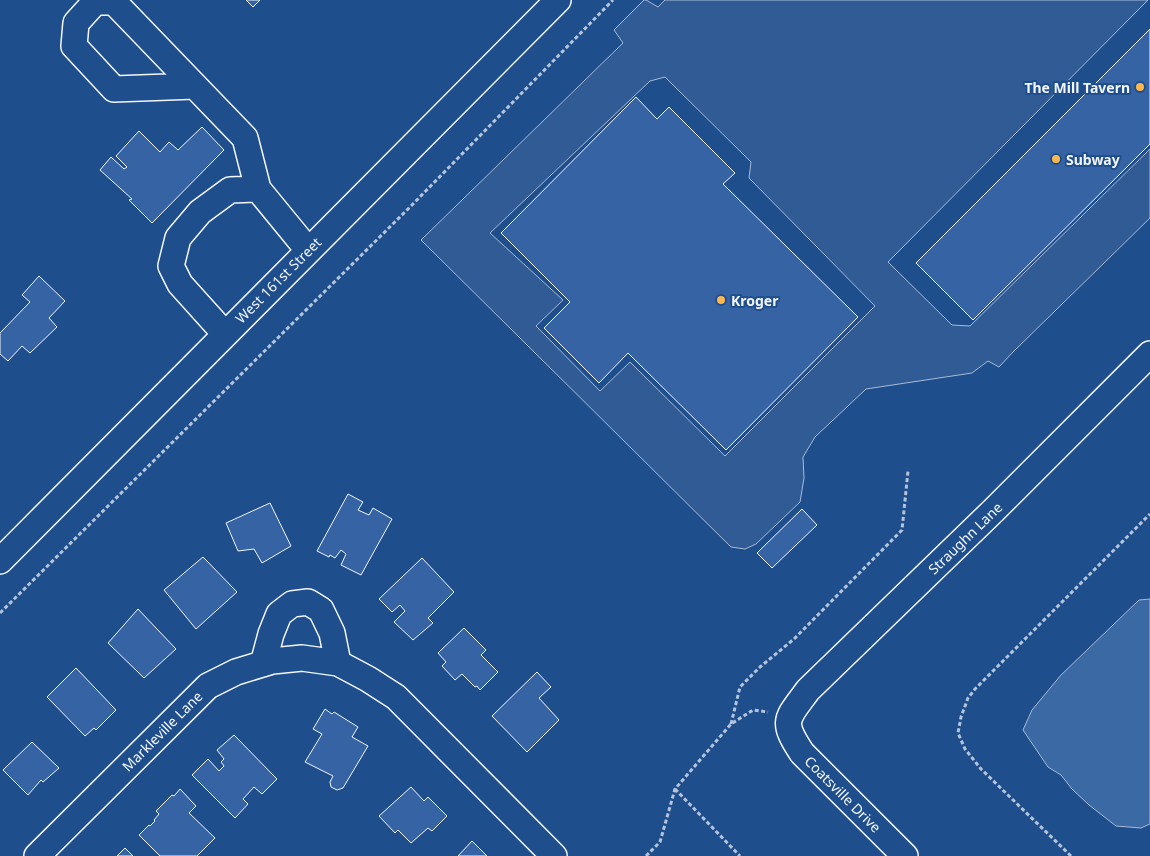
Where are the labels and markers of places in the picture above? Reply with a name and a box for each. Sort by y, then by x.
place label: The Mill Tavern [1024,78,1130,97]
marker: The Mill Tavern [1134,81,1146,93]
place label: Subway [1066,150,1120,169]
marker: Subway [1050,153,1062,165]
place label: Kroger [731,291,779,310]
marker: Kroger [715,294,727,306]

